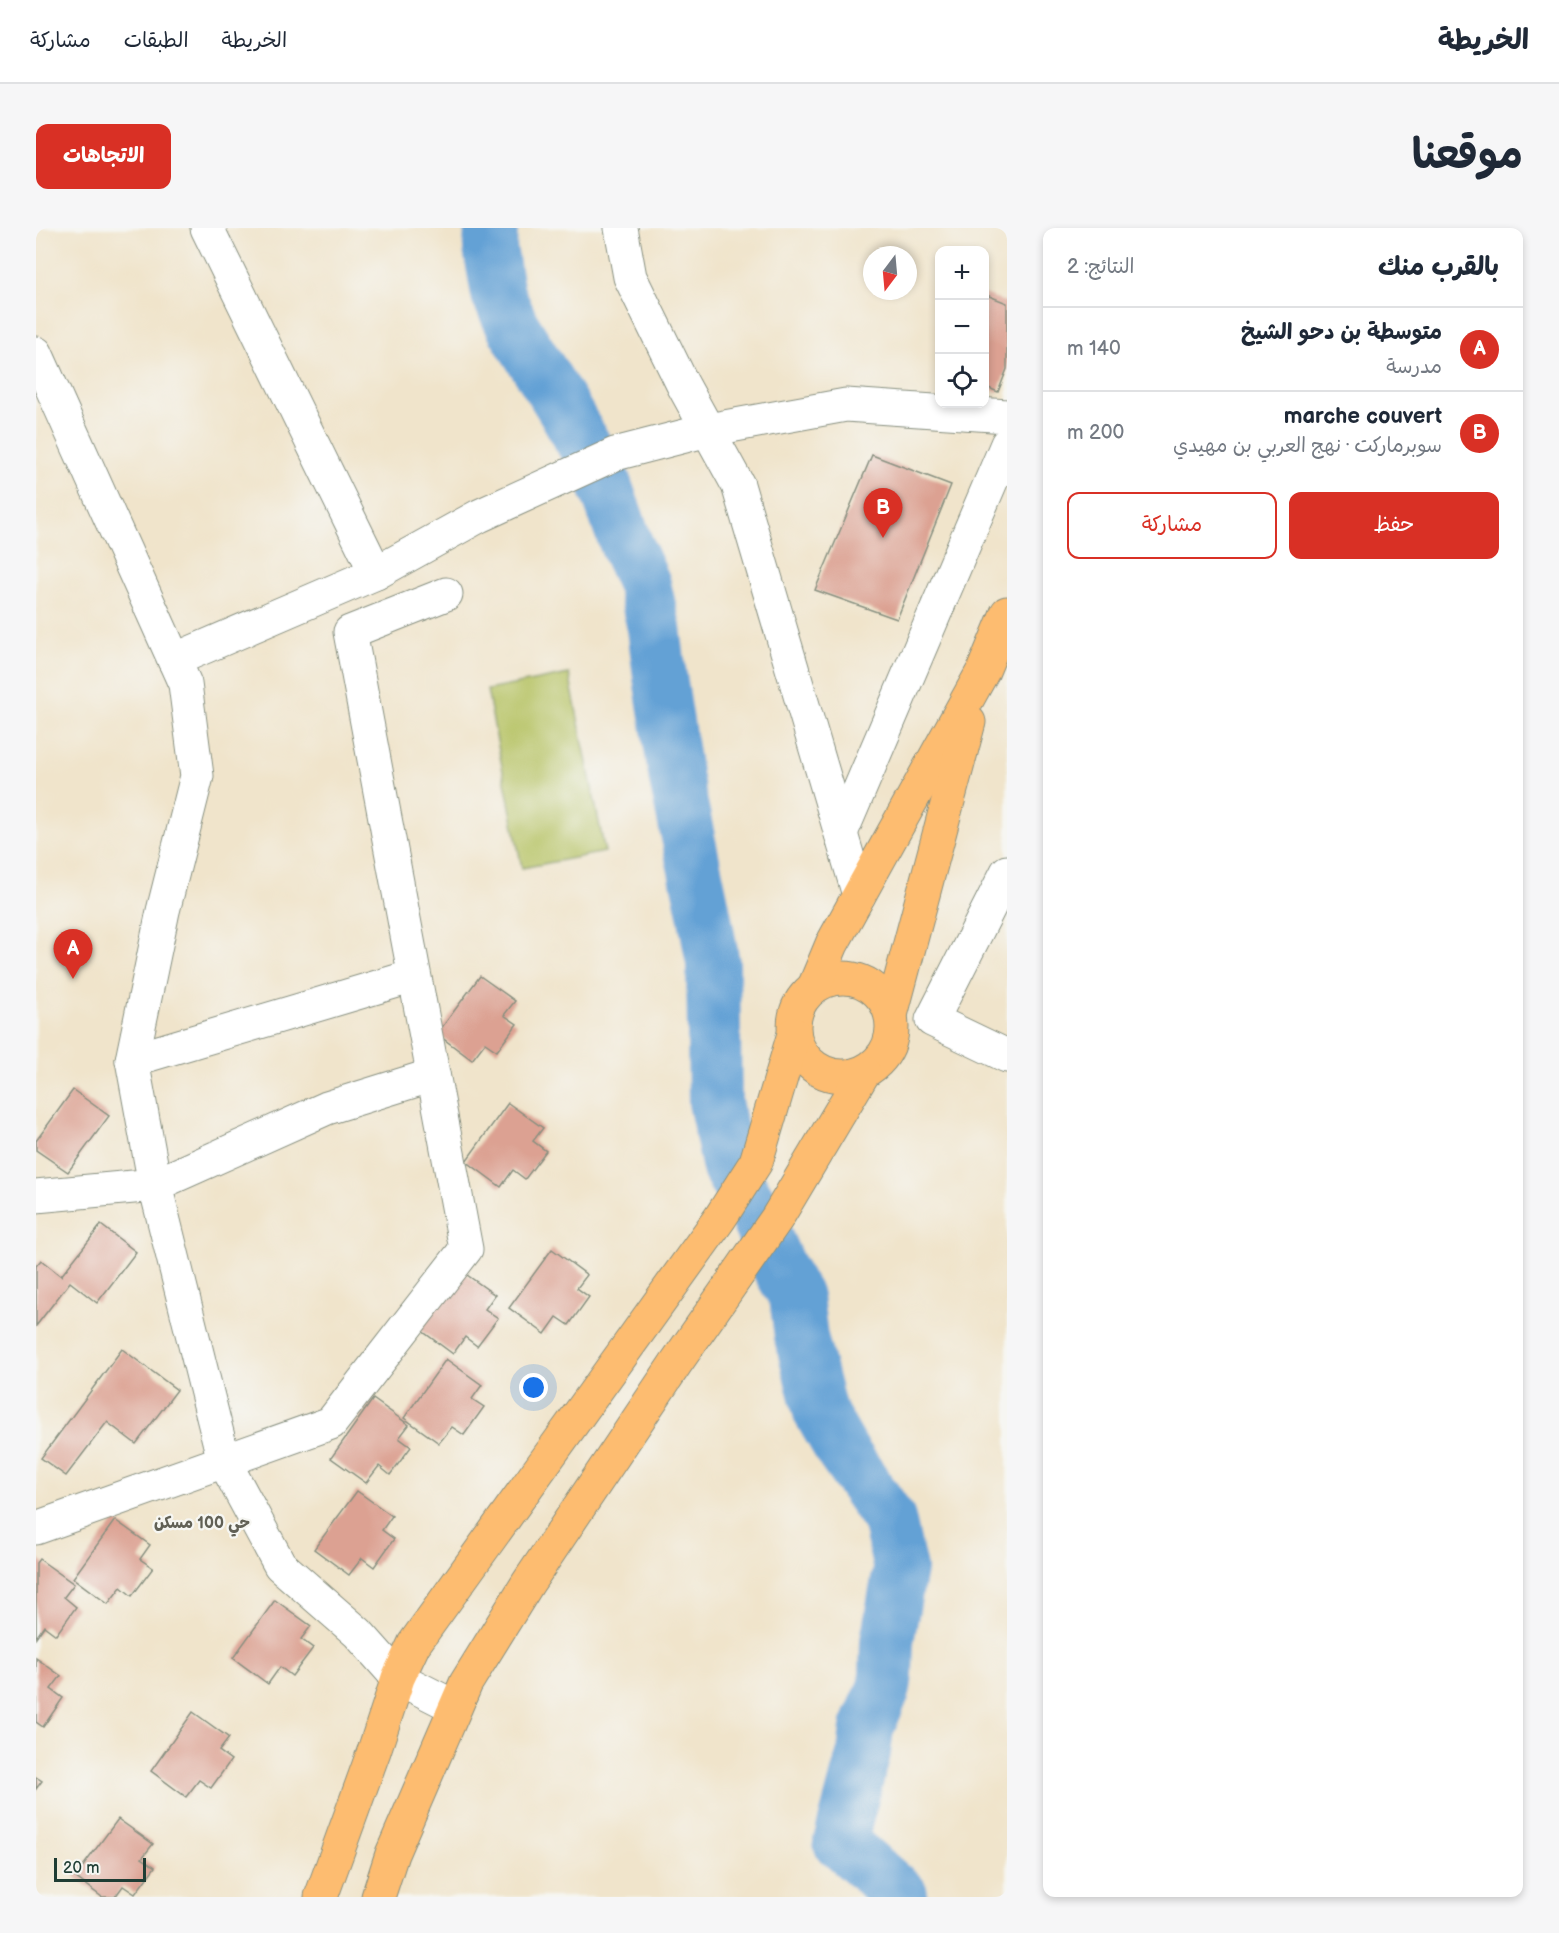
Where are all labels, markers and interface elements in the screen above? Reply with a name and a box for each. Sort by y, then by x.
text: الخريطة [1438,24,1529,57]
text: مشاركة [30,28,91,53]
text: الطبقات [124,28,189,53]
text: الخريطة [222,28,287,53]
button: الاتجاهات [36,124,171,189]
text: موقعنا [1412,130,1523,181]
north arrow [863,246,917,300]
map controls [935,246,989,408]
button: + [935,246,989,300]
text: بالقرب منك [1378,252,1499,283]
text: النتائج: 2 [1067,255,1134,279]
button: − [935,300,989,354]
text: متوسطة بن دحو الشيخ [1241,319,1442,346]
text: 140 m [1067,337,1121,361]
text: A [1473,337,1486,361]
button: locate [935,354,989,408]
text: مدرسة [1386,355,1442,379]
text: marche couvert [1284,403,1442,430]
text: 200 m [1067,421,1124,445]
text: B [1472,421,1487,445]
text: سوبرماركت · نهج العربي بن مهيدي [1173,434,1442,458]
pin: B [864,488,902,538]
button: مشاركة [1067,492,1277,559]
button: حفظ [1289,492,1499,559]
pin: A [54,930,93,979]
your location [519,1373,548,1402]
district label: حي 100 مسكن [154,1514,250,1537]
scale bar [54,1855,146,1882]
text: 20 m [63,1859,99,1878]

